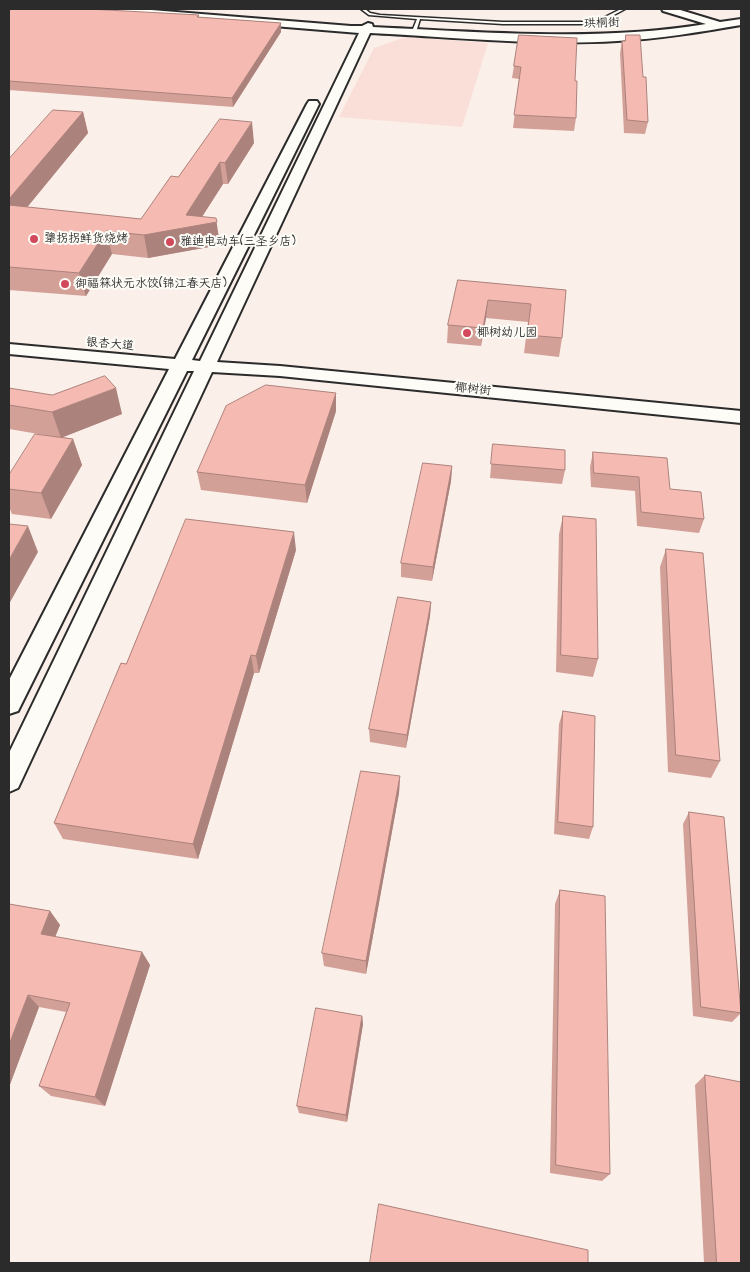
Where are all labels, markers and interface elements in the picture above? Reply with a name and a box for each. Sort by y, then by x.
street label: 珙桐街 [584,16,620,32]
place label: 犟拐拐鲜货烧烤 [44,232,128,246]
marker: 犟拐拐鲜货烧烤 [28,233,40,245]
place label: 雅迪电动车(三圣乡店) [180,235,296,249]
marker: 雅迪电动车(三圣乡店) [164,236,176,248]
place label: 御福箖状元水饺(锦江春天店) [75,277,227,291]
marker: 御福箖状元水饺(锦江春天店) [59,278,71,290]
place label: 椰树幼儿园 [477,326,537,340]
marker: 椰树幼儿园 [461,327,473,339]
street label: 银杏大道 [85,336,135,354]
street label: 椰树街 [454,381,492,399]

